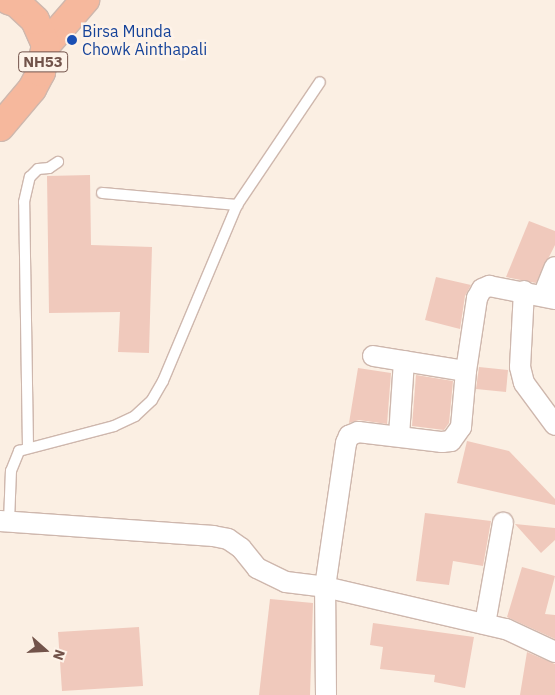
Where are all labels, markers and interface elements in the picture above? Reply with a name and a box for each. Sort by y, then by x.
place label: Birsa Munda Chowk Ainthapali [82,21,207,59]
marker: Birsa Munda Chowk Ainthapali [66,34,78,46]
road number: NH53 [18,50,68,74]
north arrow [20,625,70,675]
text: N [49,647,69,663]

